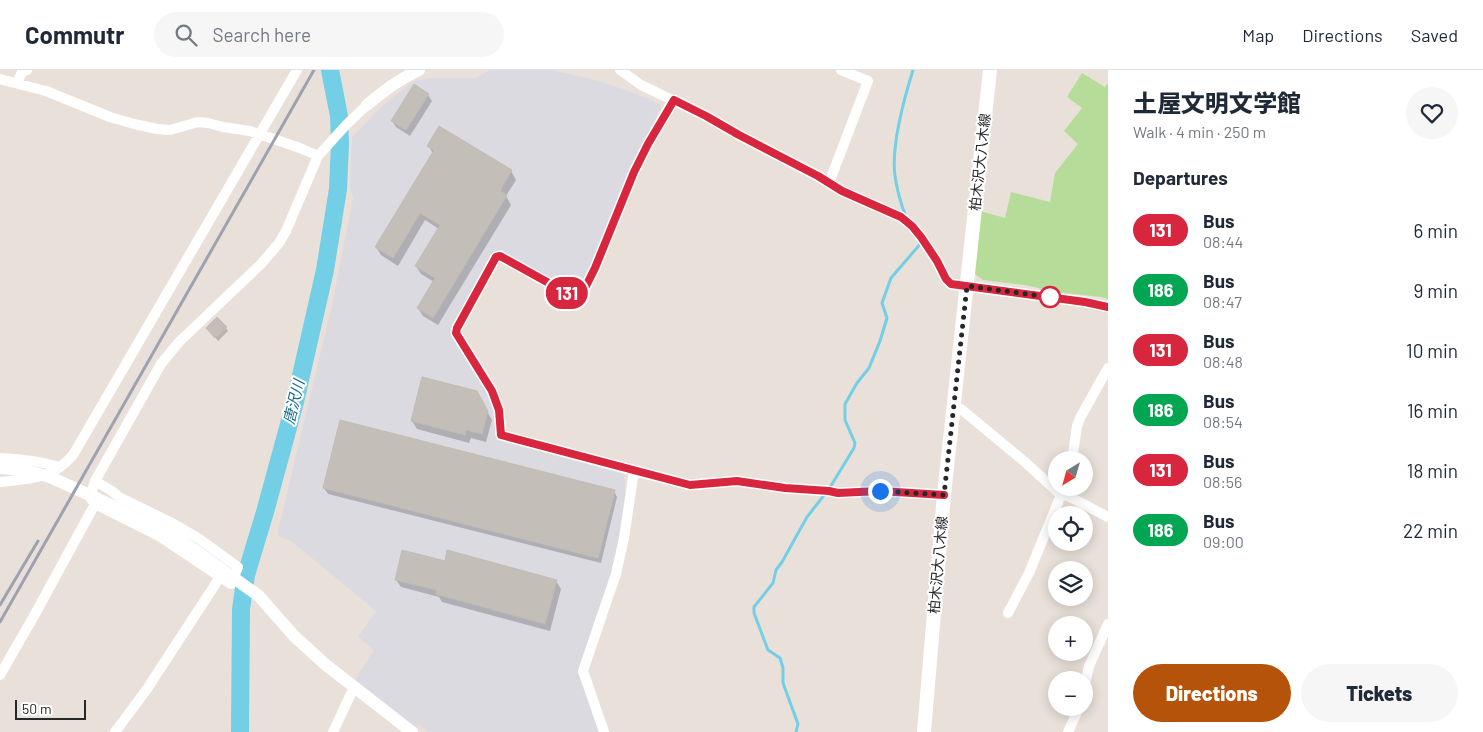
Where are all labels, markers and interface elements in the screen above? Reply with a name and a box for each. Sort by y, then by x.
search box [154,12,504,57]
text: Commutr [25,20,124,49]
icon: search [172,21,200,49]
text: Search here [212,23,311,46]
text: Map [1242,24,1274,46]
text: Directions [1302,24,1383,46]
text: Saved [1411,24,1458,46]
button: heart [1406,87,1458,139]
text: 土屋文明文学館 [1133,88,1301,117]
street label: 柏木沢大八木線 [966,112,993,212]
text: Walk · 4 min · 250 m [1133,122,1266,141]
text: Departures [1133,166,1228,189]
text: Bus [1203,209,1235,232]
text: 131 [1149,219,1172,241]
text: 6 min [1414,219,1458,242]
text: 08:44 [1203,232,1243,251]
text: Bus [1203,269,1235,292]
line badge: 131 [538,277,596,309]
text: 186 [1148,279,1173,301]
text: 9 min [1414,279,1458,302]
text: 131 [556,282,578,304]
unlabelled marker [1039,286,1061,308]
text: 08:47 [1203,292,1242,311]
text: Bus [1203,329,1235,352]
text: 131 [1149,339,1172,361]
text: 10 min [1406,339,1458,362]
text: 08:48 [1203,352,1243,371]
water label: 唐沢川 [279,376,308,426]
text: Bus [1203,389,1235,412]
text: 186 [1148,399,1173,421]
text: 16 min [1407,399,1458,422]
text: 08:54 [1203,412,1243,431]
text: Bus [1203,449,1235,472]
north arrow [1048,451,1092,496]
map controls [1048,451,1093,716]
text: 131 [1149,459,1172,481]
text: 18 min [1407,459,1458,482]
text: 08:56 [1203,472,1242,491]
your location [868,479,893,504]
button: locate [1048,506,1093,551]
text: Bus [1203,509,1235,532]
street label: 柏木沢大八木線 [925,515,950,615]
text: 186 [1148,519,1173,541]
text: 22 min [1403,519,1458,542]
text: 09:00 [1203,532,1244,551]
button: layers [1048,561,1093,606]
button: + [1048,616,1093,661]
button: Directions [1133,664,1291,722]
button: Tickets [1301,664,1458,722]
button: − [1048,671,1093,716]
scale bar [15,697,86,720]
text: 50 m [22,700,51,717]

